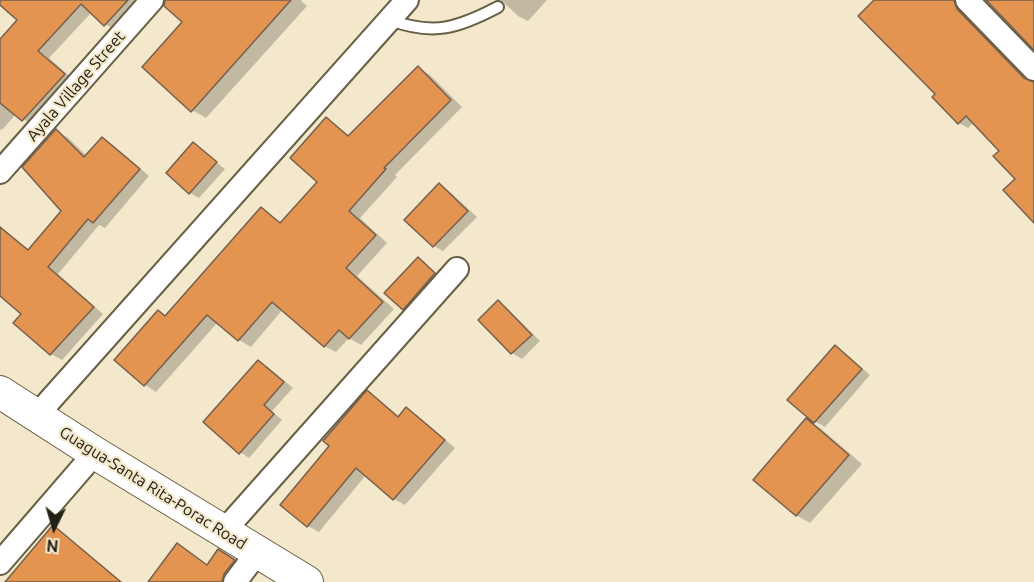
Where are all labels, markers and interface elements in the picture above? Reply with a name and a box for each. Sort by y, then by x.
street label: Ayala Village Street [23,27,129,145]
street label: Guagua-Santa Rita-Porac Road [56,422,250,554]
north arrow [24,498,84,558]
text: N [46,536,59,555]

